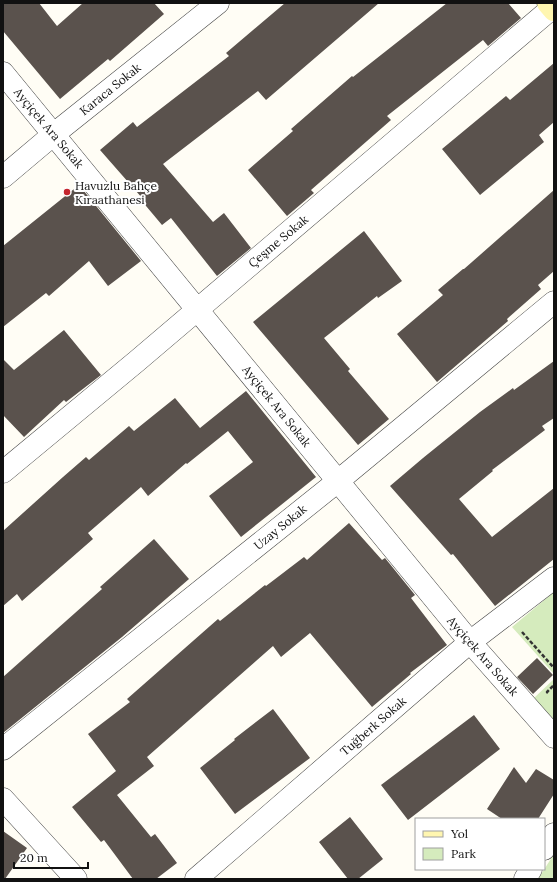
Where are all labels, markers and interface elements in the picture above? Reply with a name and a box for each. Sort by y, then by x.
street label: Karaca Sokak [76,59,144,118]
street label: Ayçiçek Ara Sokak [10,84,87,172]
place label: Havuzlu Bahçe Kıraathanesi [75,178,157,207]
marker: Havuzlu Bahçe Kıraathanesi [62,187,72,197]
street label: Çeşme Sokak [245,211,311,270]
street label: Ayçiçek Ara Sokak [239,361,315,450]
street label: Uzay Sokak [251,501,310,553]
street label: Ayçiçek Ara Sokak [444,612,522,699]
street label: Tuğberk Sokak [337,693,410,759]
legend [415,818,545,870]
text: Yol [450,826,468,841]
scale bar [14,844,88,870]
text: Park [451,846,477,861]
text: 20 m [20,850,48,865]

